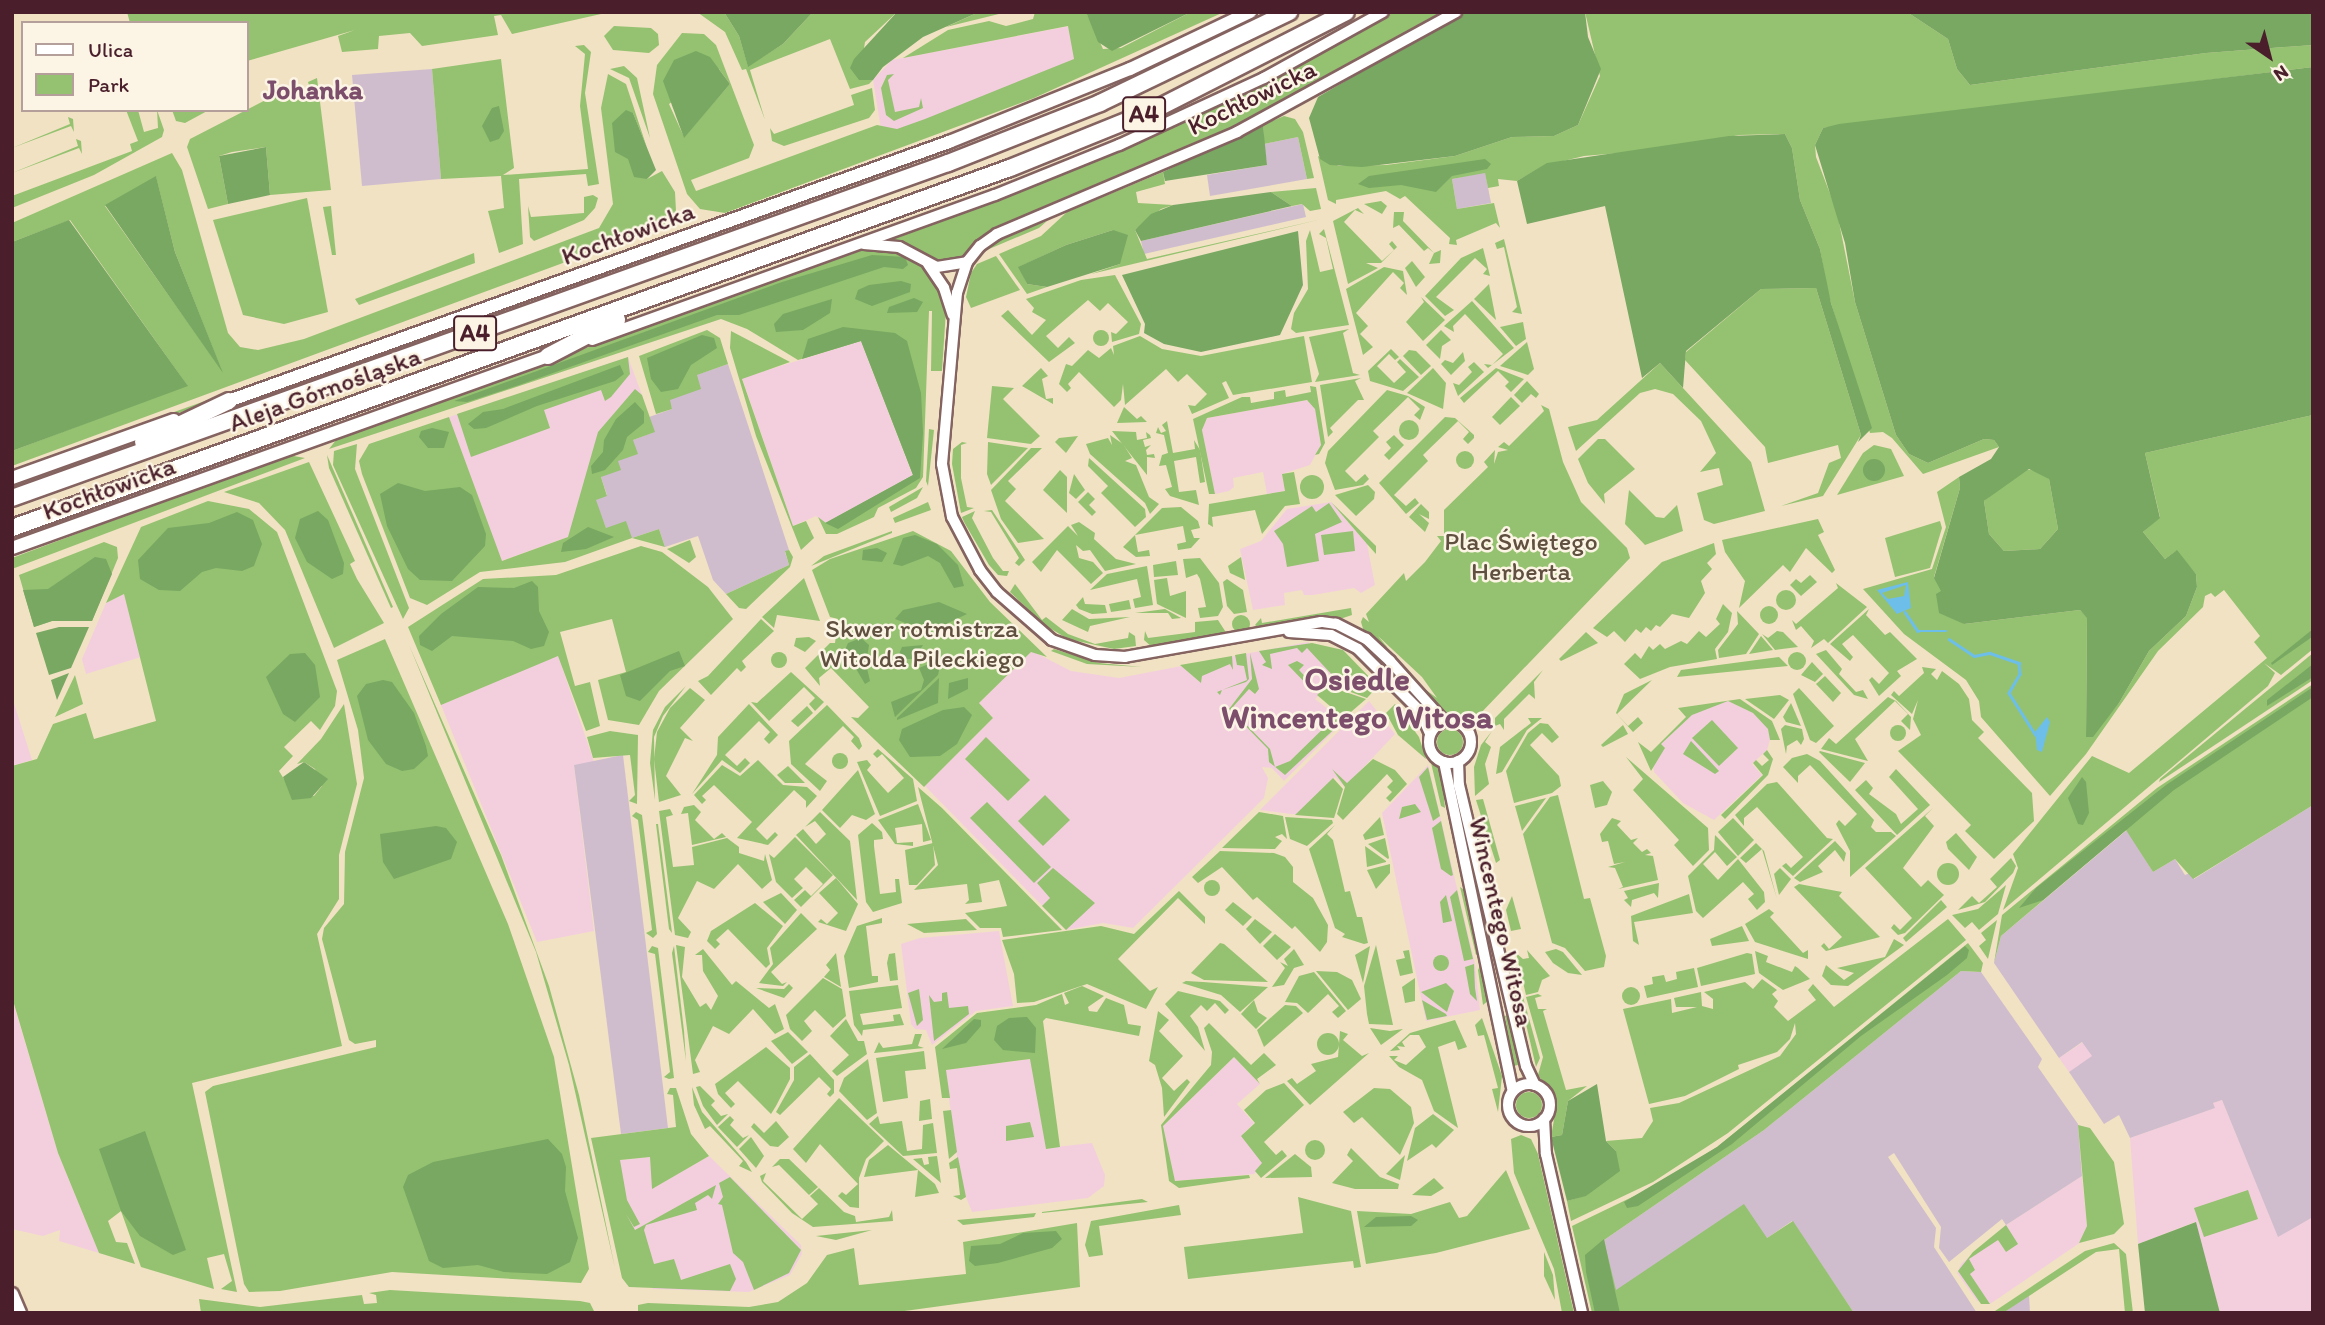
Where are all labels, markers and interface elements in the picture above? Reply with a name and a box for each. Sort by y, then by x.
legend [21,21,248,112]
north arrow [2234,21,2304,91]
text: Ulica [88,37,133,62]
street label: Kochłowicka [1183,53,1321,143]
text: N [2269,61,2293,87]
text: Park [88,72,129,97]
district label: Johanka [263,72,363,106]
road number: A4 [1121,93,1167,134]
street label: Kochłowicka [557,196,699,272]
road number: A4 [452,312,498,354]
street label: Aleja Górnośląska [226,341,424,439]
street label: Kochłowicka [38,451,180,527]
park label: Plac Świętego Herberta [1444,526,1598,588]
park label: Skwer rotmistrza Witolda Pileckiego [820,613,1024,674]
district label: Osiedle Wincentego Witosa [1221,659,1493,737]
street label: Wincentego Witosa [1462,814,1540,1030]

